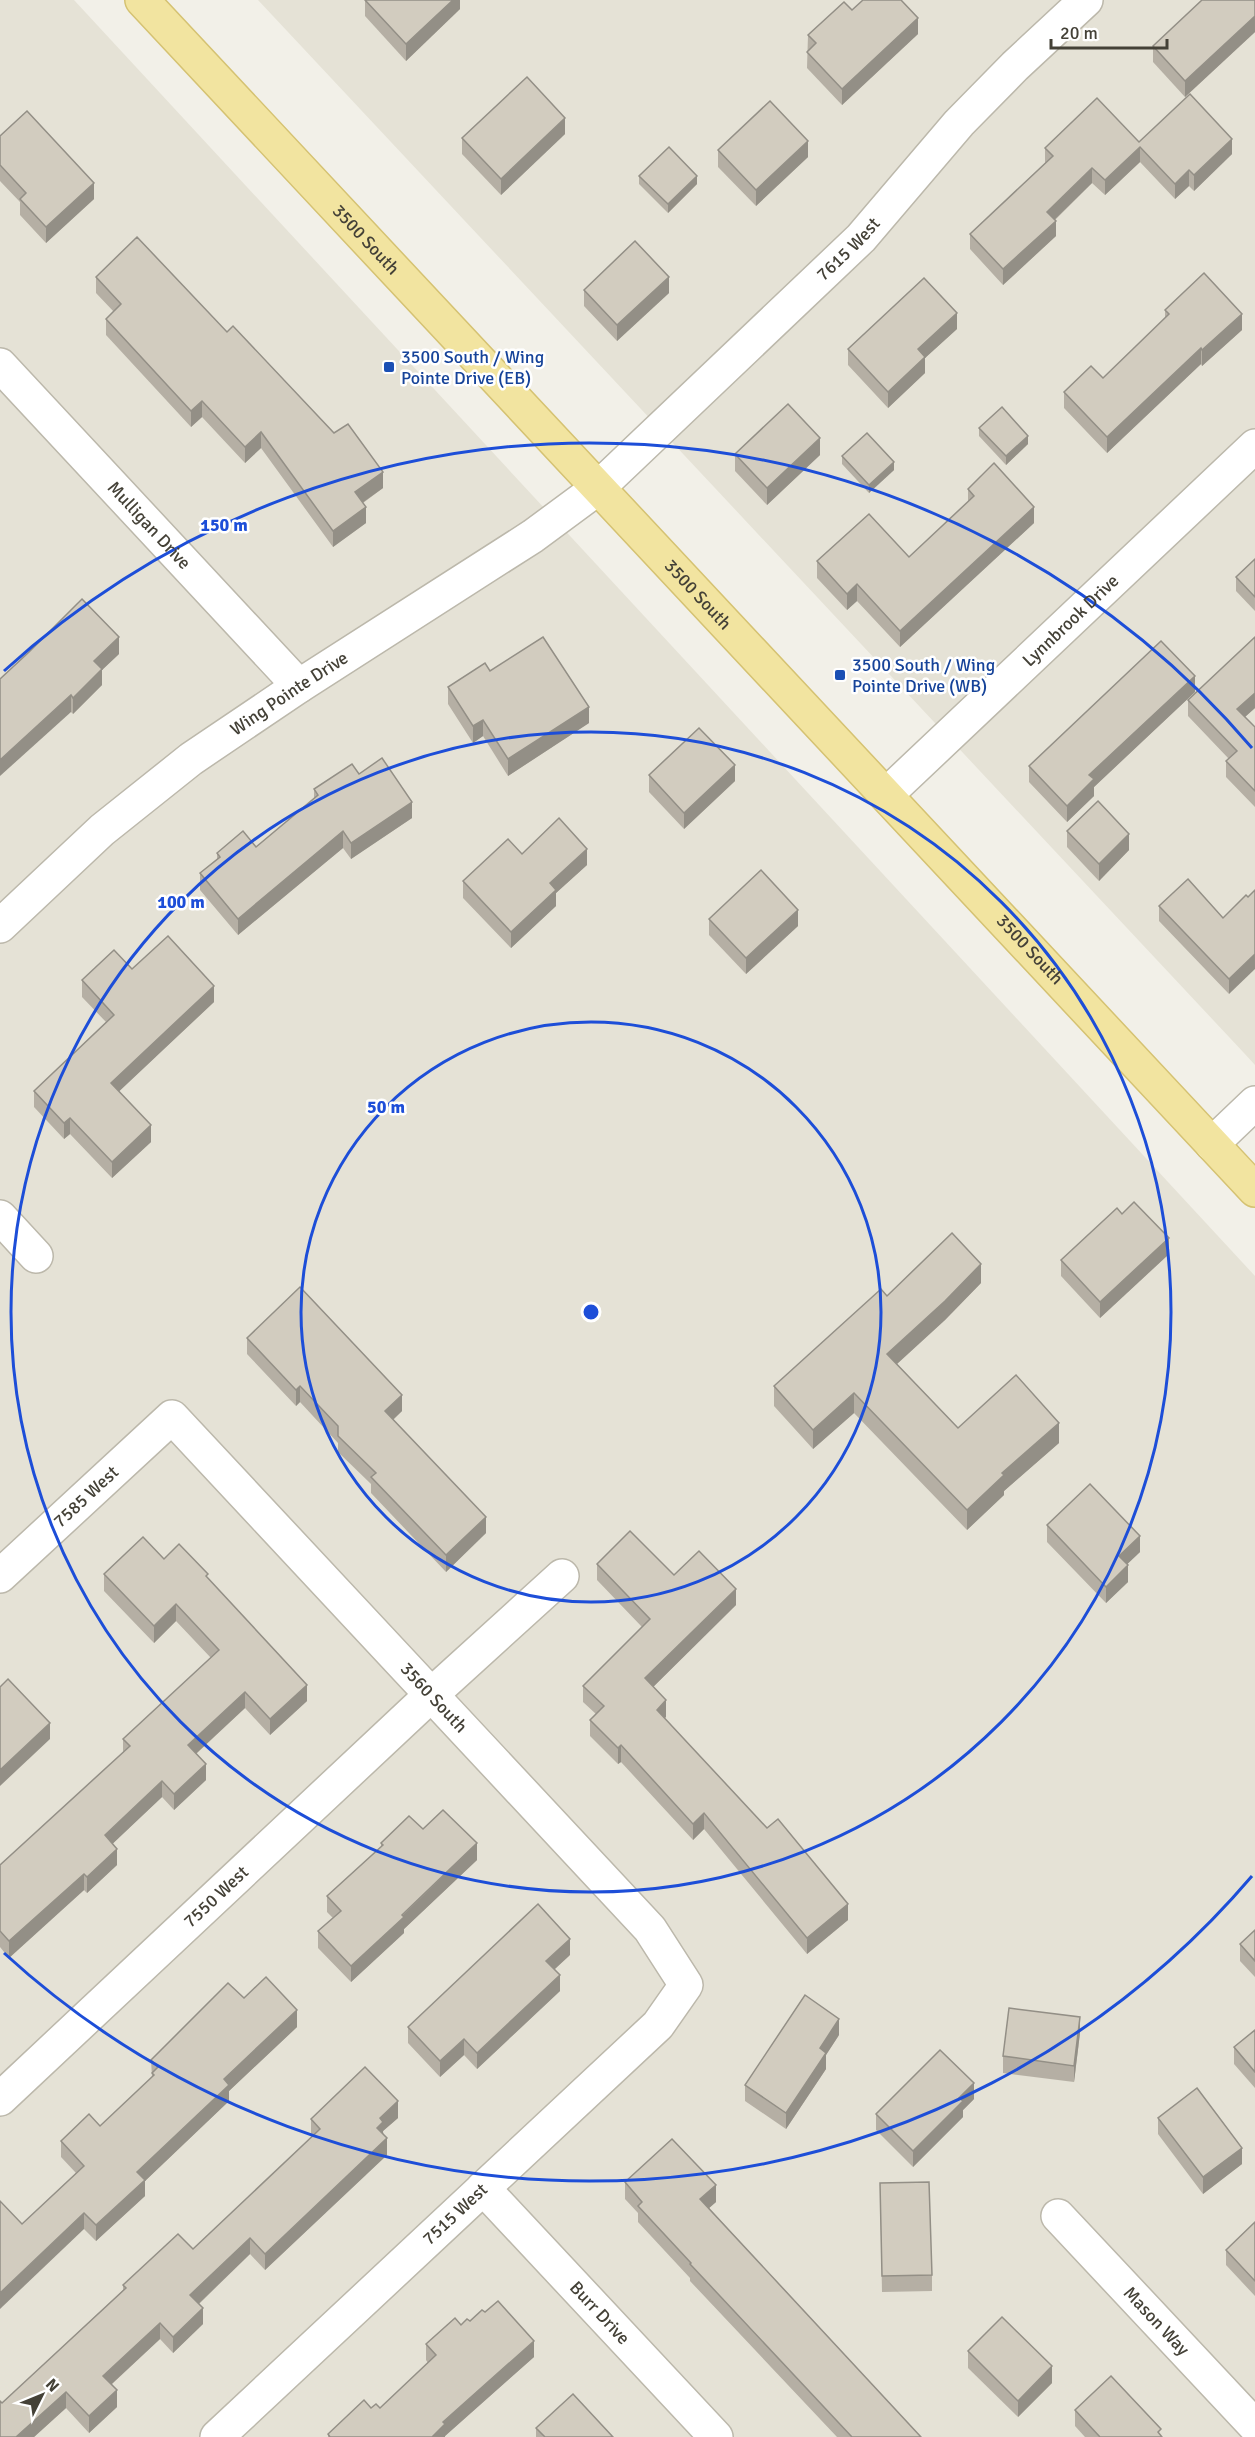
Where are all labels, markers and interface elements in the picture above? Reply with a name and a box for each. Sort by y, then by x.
scale bar [1051,12,1166,50]
text: 20 m [1060,22,1098,44]
street label: 3500 South [328,200,404,279]
street label: 7615 West [812,213,885,285]
place label: 3500 South / Wing Pointe Drive (EB) [401,346,544,389]
marker: 3500 South / Wing Pointe Drive (EB) [382,360,396,374]
street label: Mulligan Drive [103,477,196,574]
text: 150 m [200,514,248,536]
street label: 3500 South [660,555,736,634]
street label: Lynnbrook Drive [1018,570,1123,671]
street label: Wing Pointe Drive [226,646,352,740]
place label: 3500 South / Wing Pointe Drive (WB) [852,654,995,697]
marker: 3500 South / Wing Pointe Drive (WB) [833,668,847,682]
text: 100 m [157,891,205,913]
street label: 3500 South [992,910,1068,989]
text: 50 m [367,1096,405,1118]
centre of rings [581,1302,601,1322]
street label: 7585 West [49,1461,123,1532]
street label: 3560 South [396,1658,472,1737]
street label: 7550 West [179,1861,253,1932]
street label: 7515 West [418,2178,492,2250]
street label: Burr Drive [565,2277,635,2349]
street label: Mason Way [1119,2282,1195,2361]
north arrow [12,2365,72,2425]
text: N [41,2375,63,2396]

